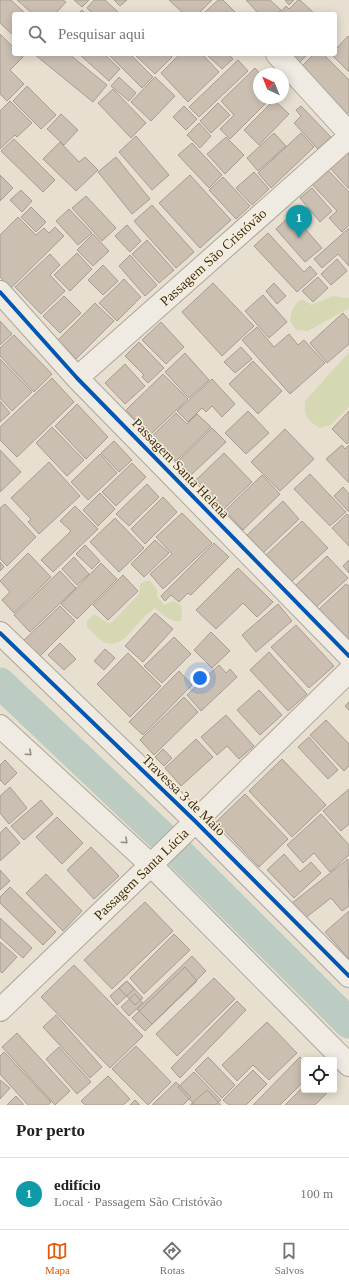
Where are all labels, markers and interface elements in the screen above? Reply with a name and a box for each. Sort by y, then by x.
search box [12,12,337,56]
icon: search [26,23,48,45]
text: Pesquisar aqui [58,26,145,42]
north arrow [253,68,289,104]
pin: 1 [286,205,312,238]
street label: Passagem São Cristóvão [157,206,270,309]
street label: Passagem Santa Helena [129,415,233,522]
your location [190,668,210,688]
one-way arrow [24,748,32,756]
street label: Travessa 3 de Maio [139,752,228,839]
street label: Passagem Santa Lúcia [91,825,192,923]
one-way arrow [120,836,127,843]
map controls [301,1057,337,1093]
button: locate [301,1057,337,1093]
text: Por perto [16,1121,85,1140]
text: edifício [54,1177,101,1193]
text: 1 [26,1186,32,1201]
text: 100 m [300,1186,333,1201]
text: Local · Passagem São Cristóvão [54,1194,222,1209]
tab: Mapa [45,1240,70,1276]
tab: Rotas [160,1240,185,1276]
tab: Salvos [275,1240,304,1276]

